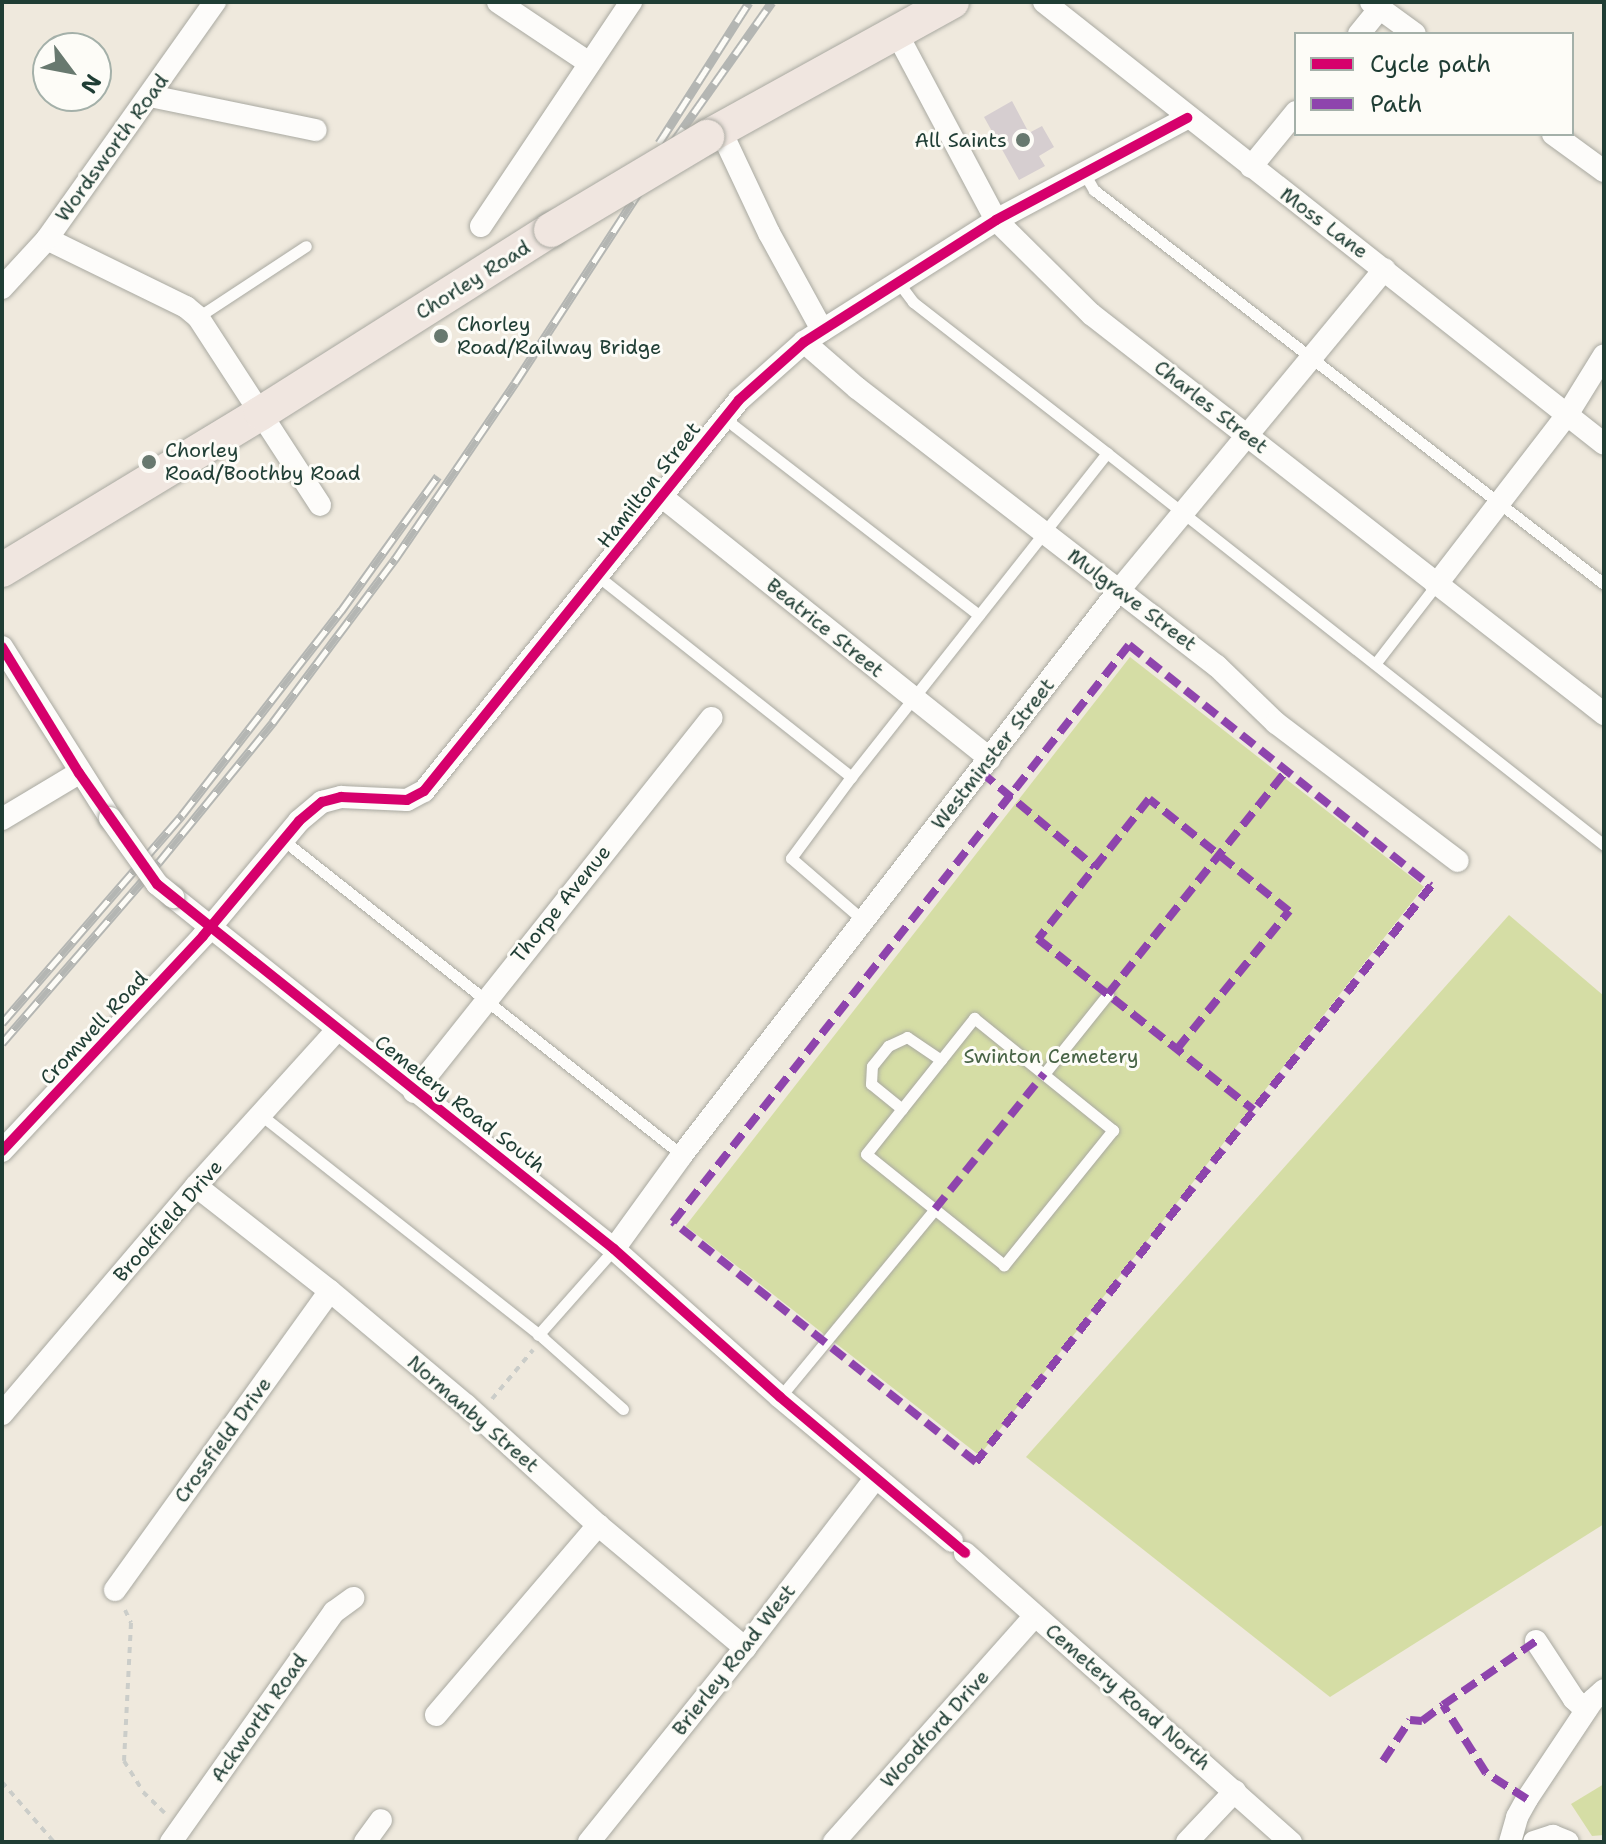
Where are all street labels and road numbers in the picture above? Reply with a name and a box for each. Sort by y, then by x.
street label: Wordsworth Road [50,69,174,227]
street label: Moss Lane [1275,182,1373,264]
street label: Chorley Road [411,235,535,325]
street label: Charles Street [1149,355,1273,459]
street label: Hamilton Street [592,417,706,553]
street label: Mulgrave Street [1063,544,1201,656]
street label: Beatrice Street [761,573,889,683]
street label: Westminster Street [926,673,1060,835]
street label: Thorpe Avenue [506,840,616,968]
street label: Cromwell Road [35,966,153,1090]
street label: Cemetery Road South [370,1030,550,1178]
street label: Brookfield Drive [108,1155,228,1287]
street label: Normanby Street [402,1350,544,1478]
street label: Crossfield Drive [169,1373,277,1507]
street label: Brierley Road West [667,1579,801,1741]
street label: Cemetery Road North [1040,1619,1216,1775]
street label: Ackworth Road [206,1649,312,1787]
street label: Woodford Drive [876,1665,994,1793]

